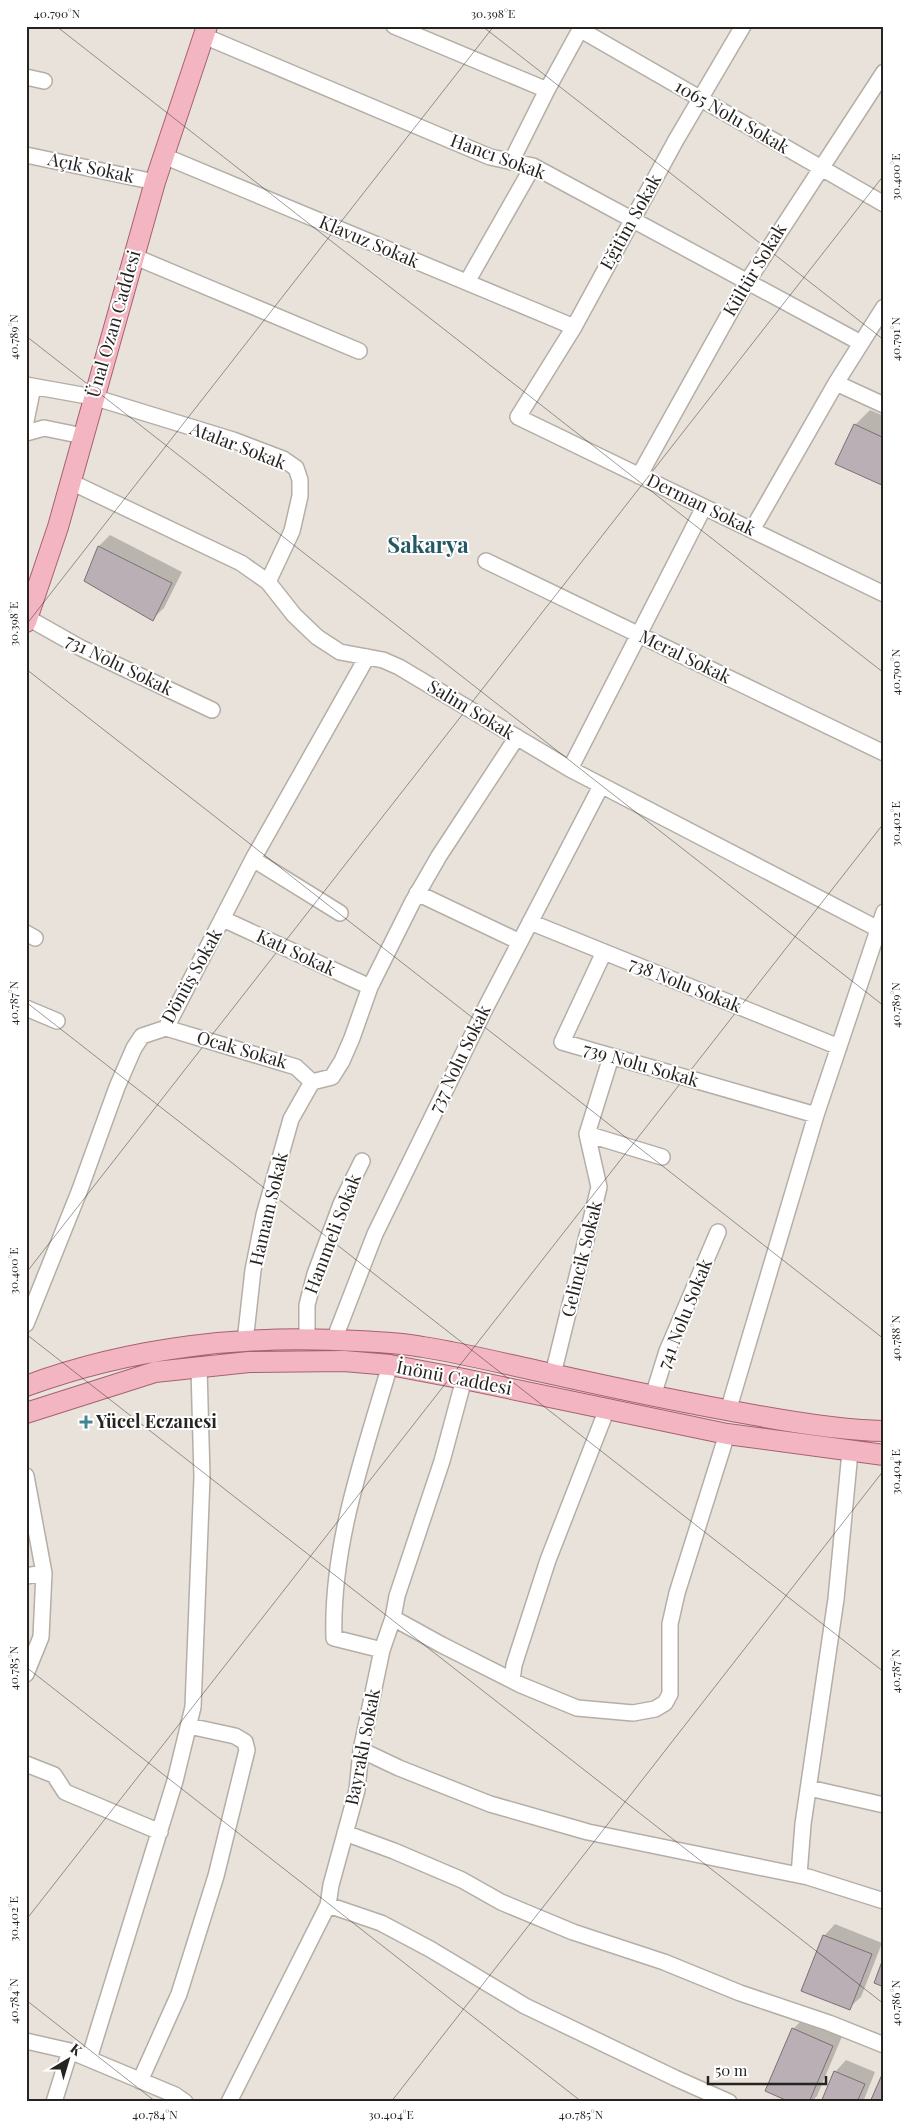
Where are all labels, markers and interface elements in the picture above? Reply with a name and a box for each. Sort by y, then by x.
text: 40.790°N [34,5,81,21]
text: 30.398°E [471,5,515,21]
street label: 1065 Nolu Sokak [671,74,794,159]
street label: Hancı Sokak [447,128,549,184]
street label: Açık Sokak [45,146,137,188]
text: 30.400°E [887,154,903,200]
street label: Eğitim Sokak [594,169,666,274]
street label: Klavuz Sokak [316,209,423,273]
street label: Kültür Sokak [717,219,791,320]
street label: Ünal Ozan Caddesi [81,247,146,400]
text: 40.789°N [5,314,21,360]
text: 40.791°N [887,317,903,361]
street label: Atalar Sokak [186,415,290,474]
street label: Derman Sokak [643,467,760,541]
district label: Sakarya [387,529,469,559]
text: 30.398°E [5,602,21,646]
street label: Meral Sokak [636,624,735,689]
street label: 731 Nolu Sokak [62,628,177,701]
text: 40.790°N [887,648,903,695]
street label: Salim Sokak [424,674,520,745]
text: 30.402°E [887,801,903,847]
street label: Katı Sokak [253,923,340,981]
street label: Dönüş Sokak [155,924,227,1027]
street label: 738 Nolu Sokak [626,951,745,1018]
text: 40.787°N [5,980,21,1025]
text: 40.789°N [887,982,903,1028]
street label: 737 Nolu Sokak [423,1001,496,1116]
street label: Ocak Sokak [194,1025,290,1073]
street label: 739 Nolu Sokak [581,1036,702,1092]
street label: Hamam Sokak [243,1150,293,1268]
street label: Hanımeli Sokak [298,1170,366,1297]
street label: Gelincik Sokak [555,1198,607,1319]
text: 30.400°E [5,1248,21,1294]
street label: 741 Nolu Sokak [651,1255,717,1372]
text: 40.788°N [887,1314,903,1361]
street label: İnönü Caddesi [394,1354,514,1400]
place label: Yücel Eczanesi [95,1409,217,1433]
marker: Yücel Eczanesi [80,1416,92,1428]
text: 30.404°E [887,1449,903,1495]
text: 40.785°N [5,1645,21,1690]
text: 40.787°N [887,1648,903,1693]
street label: Bayraklı Sokak [339,1686,385,1807]
text: 30.402°E [5,1896,21,1942]
text: 40.784°N [5,1978,21,2024]
text: 40.786°N [887,1980,903,2026]
north arrow [42,2036,92,2086]
text: K [67,2039,87,2061]
scale bar [708,2053,825,2085]
text: 50 m [715,2060,748,2080]
text: 40.784°N [132,2106,178,2122]
text: 30.404°E [368,2106,414,2122]
text: 40.785°N [559,2106,604,2122]

